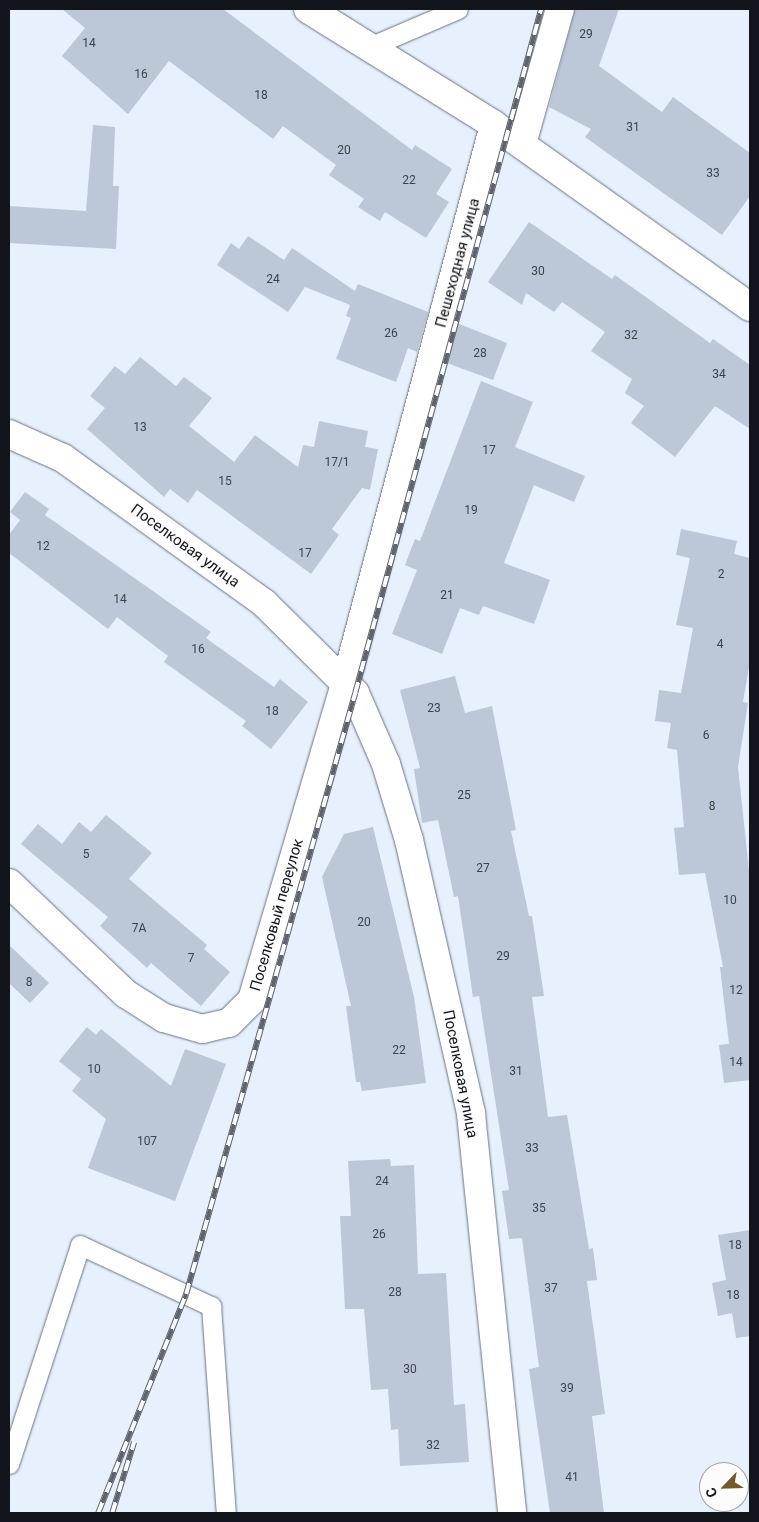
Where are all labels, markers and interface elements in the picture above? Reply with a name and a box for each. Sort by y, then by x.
house number: 29 [579,28,593,42]
house number: 14 [82,37,96,51]
house number: 16 [134,68,148,82]
house number: 18 [254,89,268,103]
house number: 31 [626,121,640,135]
house number: 20 [337,144,351,158]
house number: 33 [706,167,720,181]
house number: 22 [402,174,416,188]
street label: Пешеходная улица [432,196,484,330]
house number: 30 [531,265,545,279]
house number: 24 [266,273,280,287]
house number: 26 [384,327,398,341]
house number: 32 [624,329,638,343]
house number: 28 [473,347,487,361]
house number: 34 [712,368,726,382]
house number: 13 [133,421,147,435]
house number: 17 [482,444,496,458]
house number: 17/1 [324,456,350,470]
house number: 15 [218,475,232,489]
street label: Поселковая улица [127,500,243,592]
house number: 19 [464,504,478,518]
house number: 12 [36,540,50,554]
house number: 17 [298,547,312,561]
house number: 2 [718,568,724,582]
house number: 21 [440,589,454,603]
house number: 14 [113,593,127,607]
house number: 4 [717,638,723,652]
house number: 16 [191,643,205,657]
house number: 23 [427,702,441,716]
house number: 18 [265,705,279,719]
house number: 6 [703,729,709,743]
house number: 25 [457,789,471,803]
house number: 8 [709,800,715,814]
street label: Поселковый переулок [247,837,307,993]
house number: 5 [83,848,89,862]
house number: 27 [476,862,490,876]
house number: 10 [723,894,737,908]
house number: 20 [357,916,371,930]
house number: 7А [132,922,146,936]
house number: 29 [496,950,510,964]
house number: 7 [188,952,194,966]
house number: 8 [26,976,32,990]
house number: 12 [729,984,743,998]
street label: Поселковая улица [439,1008,481,1140]
house number: 22 [392,1044,406,1058]
house number: 14 [729,1056,743,1070]
house number: 10 [87,1063,101,1077]
house number: 31 [509,1065,523,1079]
house number: 107 [137,1135,157,1149]
house number: 33 [525,1142,539,1156]
house number: 24 [375,1175,389,1189]
house number: 35 [532,1202,546,1216]
house number: 26 [372,1228,386,1242]
house number: 18 [728,1239,742,1253]
house number: 37 [544,1282,558,1296]
house number: 28 [388,1286,402,1300]
house number: 18 [726,1289,740,1303]
house number: 30 [403,1363,417,1377]
house number: 39 [560,1382,574,1396]
house number: 32 [426,1439,440,1453]
north arrow [699,1462,749,1512]
house number: 41 [565,1471,579,1485]
text: С [702,1485,720,1500]

